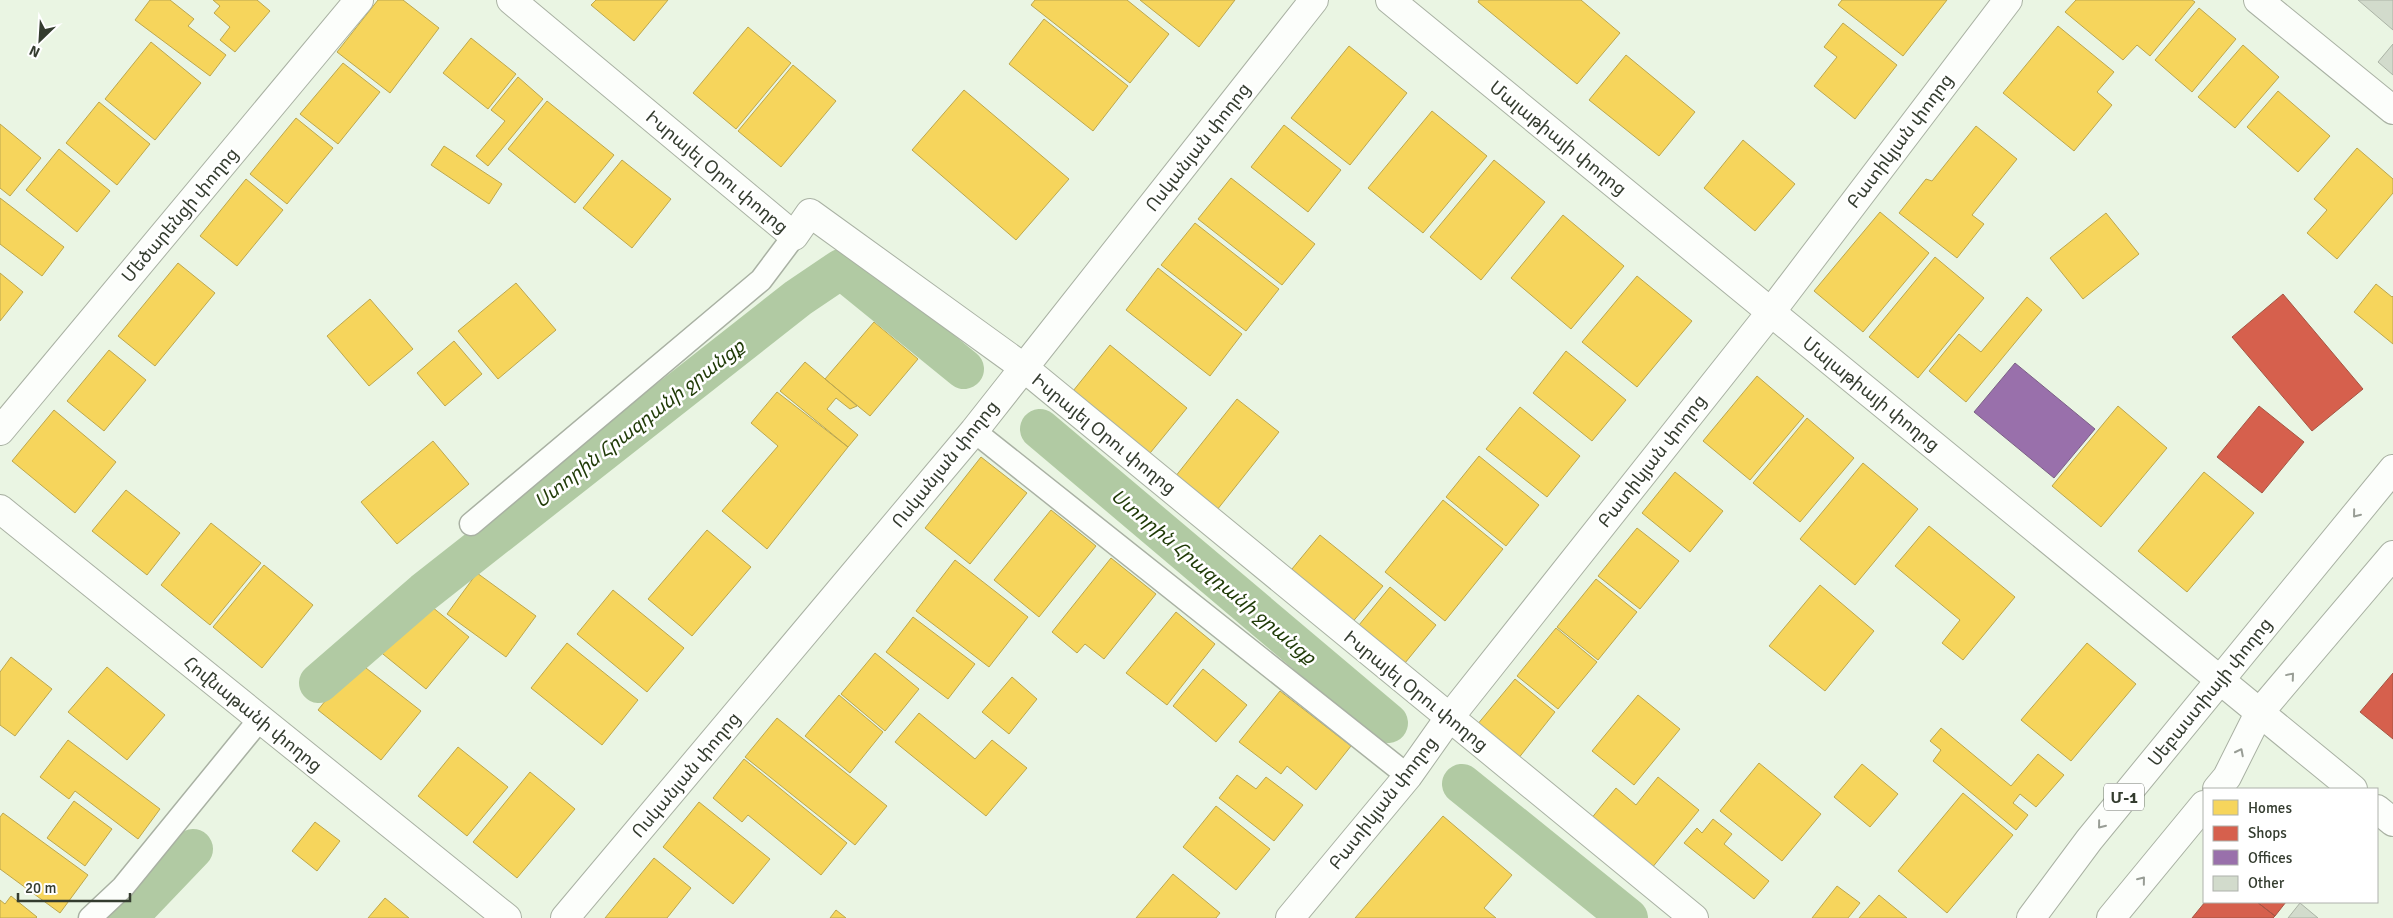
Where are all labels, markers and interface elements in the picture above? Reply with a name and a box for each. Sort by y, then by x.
north arrow [15,15,65,65]
text: N [27,42,43,61]
street label: Բատիկյան փողոց [1842,69,1958,213]
street label: Մալաթիայի փողոց [1485,76,1631,200]
street label: Ոսկանյան փողոց [1141,78,1255,216]
street label: Իսրայել Օրու փողոց [641,106,793,238]
street label: Մեծարենցի փողոց [117,143,243,287]
street label: Մալաթիայի փողոց [1798,332,1944,456]
water label: Ստորին Հրազդանի ջրանցք [530,334,750,513]
street label: Իսրայել Օրու փողոց [1027,369,1181,499]
street label: Բատիկյան փողոց [1593,390,1711,532]
street label: Ոսկանյան փողոց [887,396,1003,532]
water label: Ստորին Հրազդանի ջրանցք [1106,484,1321,670]
one-way arrow [2353,508,2362,517]
street label: Սեբաստիայի փողոց [2143,613,2277,771]
street label: Իսրայել Օրու փողոց [1339,626,1493,756]
street label: Հովնաթանի փողոց [179,651,327,777]
one-way arrow [2285,672,2294,681]
street label: Ոսկանյան փողոց [627,708,745,842]
street label: Բատիկյան փողոց [1324,732,1442,874]
one-way arrow [2234,748,2244,757]
road number: Մ-1 [2104,784,2144,810]
legend [2203,788,2378,903]
text: Homes [2248,799,2292,817]
one-way arrow [2097,820,2106,829]
text: Shops [2248,824,2287,842]
text: Offices [2248,849,2293,867]
scale bar [18,870,130,902]
text: Other [2248,874,2285,892]
one-way arrow [2137,877,2146,886]
text: 20 m [25,879,56,897]

